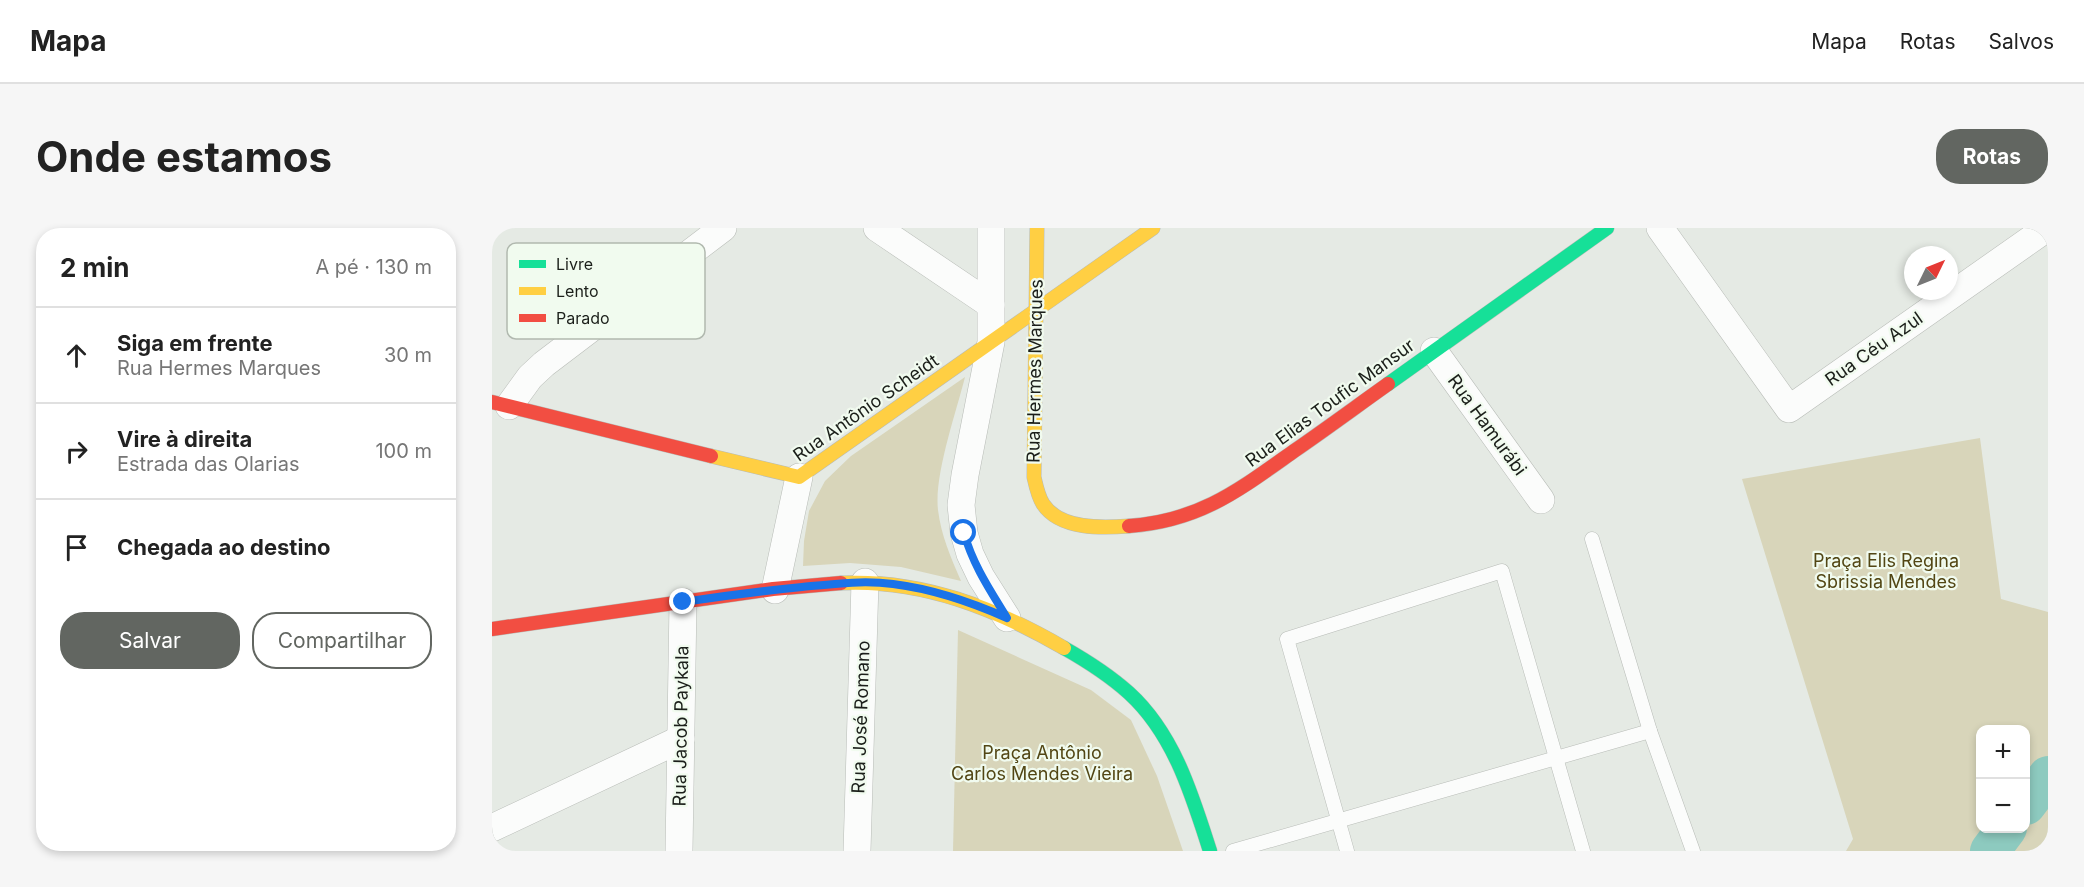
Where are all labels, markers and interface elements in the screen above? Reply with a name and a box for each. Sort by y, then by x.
text: Mapa [30,24,107,58]
text: Mapa [1811,29,1867,54]
text: Rotas [1900,29,1955,54]
text: Salvos [1988,29,2054,54]
button: Rotas [1936,129,2048,184]
text: Onde estamos [36,131,332,182]
legend [507,243,705,339]
north arrow [1904,246,1958,300]
text: 2 min [60,252,130,283]
text: Livre [556,254,593,274]
text: A pé · 130 m [315,255,432,279]
street label: Rua Hermes Marques [1022,279,1047,463]
text: Lento [556,281,599,301]
street label: Rua Céu Azul [1821,307,1926,390]
text: Parado [556,308,610,328]
text: Siga em frente [117,330,273,356]
street label: Rua Elias Toufic Mansur [1241,334,1418,471]
icon: ahead [60,339,93,372]
text: 30 m [384,343,432,367]
street label: Rua Antônio Scheidt [789,350,942,466]
text: Rua Hermes Marques [117,356,321,380]
street label: Rua Hamurábi [1444,370,1531,479]
text: Vire à direita [117,426,252,452]
icon: right [60,435,93,468]
text: 100 m [375,439,432,463]
text: Estrada das Olarias [117,452,299,476]
route start [950,519,976,545]
icon: arrive [60,531,93,564]
text: Chegada ao destino [117,534,331,560]
park label: Praça Elis Regina Sbrissia Mendes [1813,550,1959,592]
route end [669,588,695,614]
button: Salvar [60,612,240,669]
button: Compartilhar [252,612,432,669]
street label: Rua José Romano [847,640,874,794]
street label: Rua Jacob Paykala [669,645,692,807]
map controls [1976,725,2030,833]
button: + [1976,725,2030,779]
park label: Praça Antônio Carlos Mendes Vieira [951,742,1133,784]
button: − [1976,779,2030,833]

